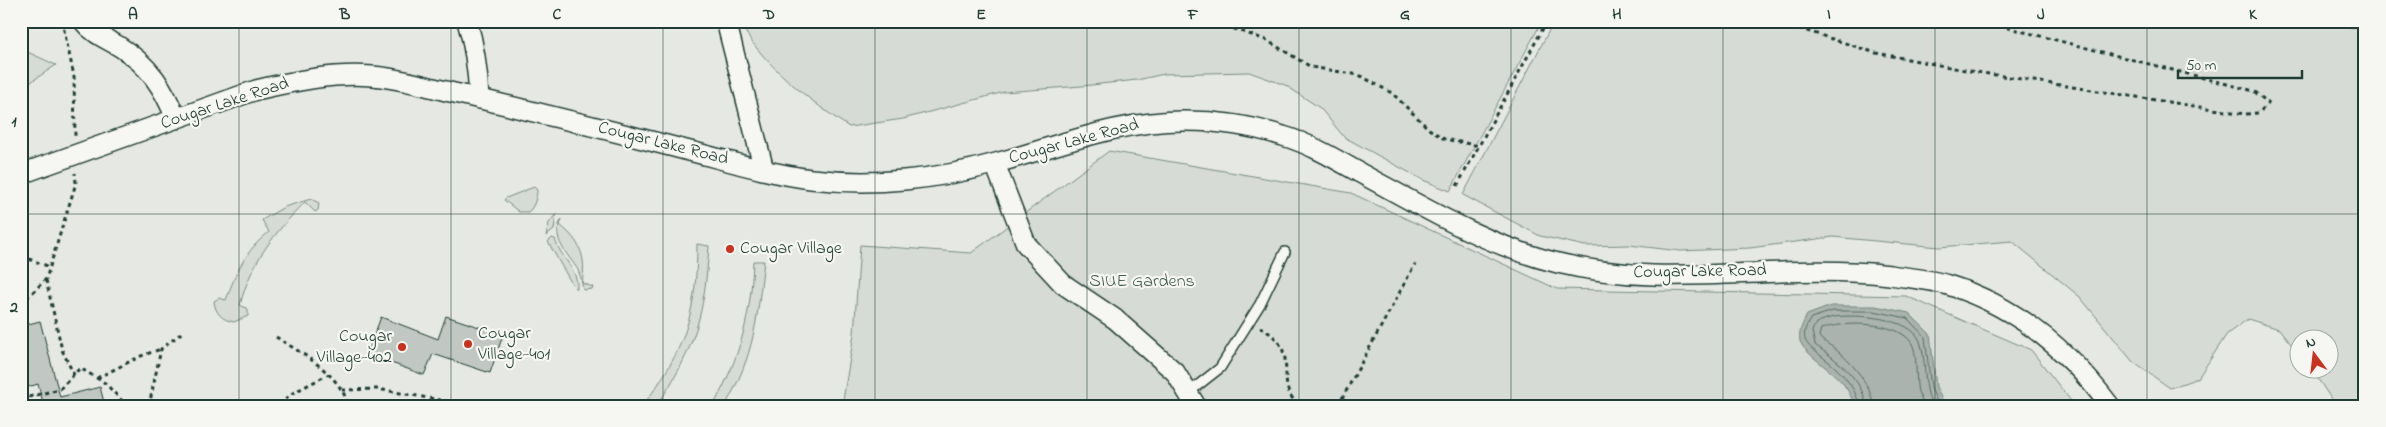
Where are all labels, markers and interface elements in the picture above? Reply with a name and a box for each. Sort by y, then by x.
text: A [128,3,138,27]
text: B [339,3,351,27]
text: C [553,3,562,27]
text: D [762,3,775,27]
text: E [976,3,986,27]
text: F [1187,3,1199,27]
text: G [1400,3,1410,27]
text: H [1612,3,1622,27]
text: I [1827,3,1831,27]
text: J [2037,3,2045,27]
text: K [2249,3,2258,27]
scale bar [2178,48,2302,80]
text: 50 m [2186,55,2217,77]
street label: Cougar Lake Road [158,71,293,138]
text: 1 [11,110,17,134]
street label: Cougar Lake Road [1006,112,1142,173]
street label: Cougar Lake Road [595,115,731,174]
place label: Cougar Village [740,236,843,263]
marker: Cougar Village [724,243,736,255]
street label: Cougar Lake Road [1633,258,1767,287]
park label: SIUE Gardens [1089,269,1195,295]
text: 2 [9,296,18,320]
place label: Cougar Village-401 [477,321,550,369]
place label: Cougar Village-402 [316,324,392,372]
north arrow [2288,330,2338,380]
text: N [2304,332,2318,354]
marker: Cougar Village-401 [462,338,474,350]
marker: Cougar Village-402 [396,341,408,353]

